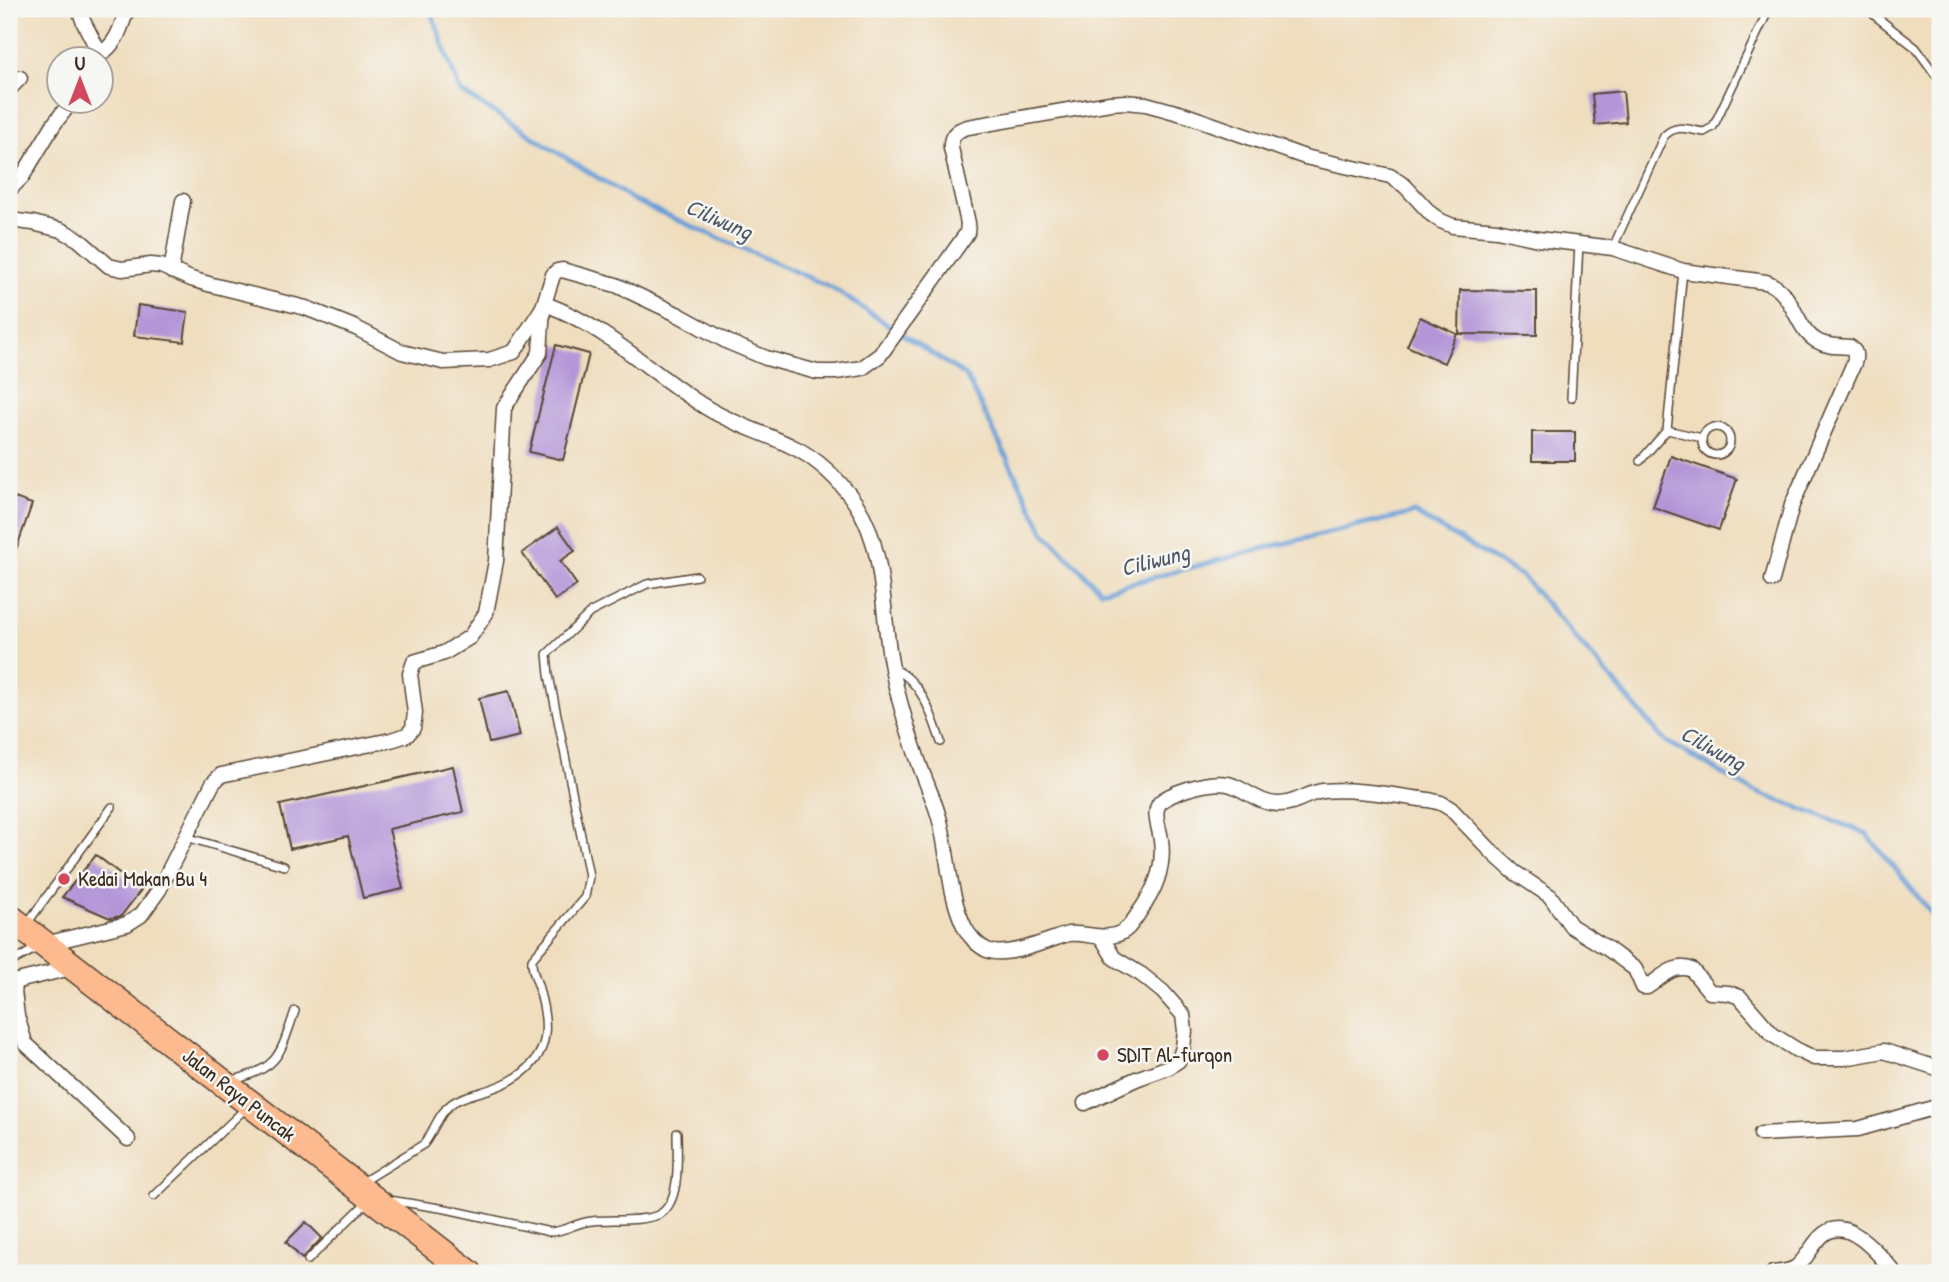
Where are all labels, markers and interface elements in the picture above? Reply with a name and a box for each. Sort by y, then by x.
north arrow [46,46,116,116]
text: U [75,50,86,76]
water label: Ciliwung [681,190,759,248]
water label: Ciliwung [1117,536,1194,584]
water label: Ciliwung [1675,717,1753,780]
place label: Kedai Makan Bu 4 [78,864,207,893]
marker: Kedai Makan Bu 4 [56,871,72,887]
place label: SDIT Al-furqon [1117,1040,1232,1069]
street label: Jalan Raya Puncak [176,1041,302,1148]
marker: SDIT Al-furqon [1095,1047,1111,1063]

